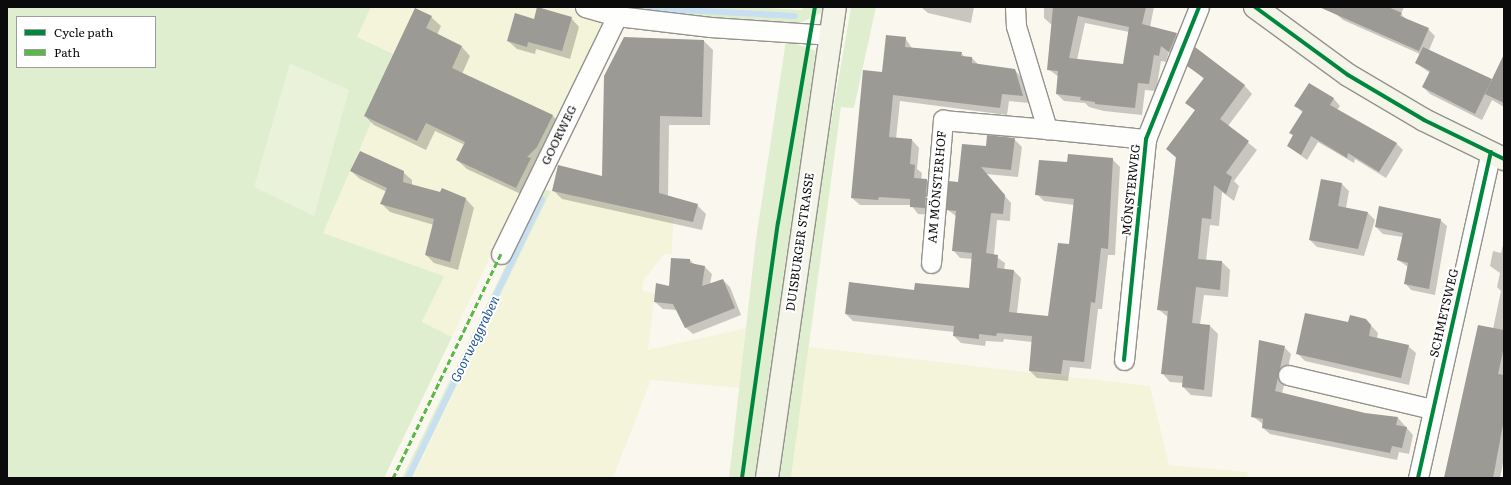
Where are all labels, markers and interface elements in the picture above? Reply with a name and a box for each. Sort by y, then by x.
legend [16,16,156,68]
text: Cycle path [54,23,114,41]
text: Path [54,43,80,61]
street label: GOORWEG [538,103,580,167]
street label: AM MÖNSTERHOF [925,130,949,244]
street label: MÖNSTERWEG [1119,143,1143,237]
street label: DUISBURGER STRASSE [783,172,817,312]
street label: SCHMETSWEG [1427,267,1461,359]
water label: Goorweggraben [447,293,503,385]

